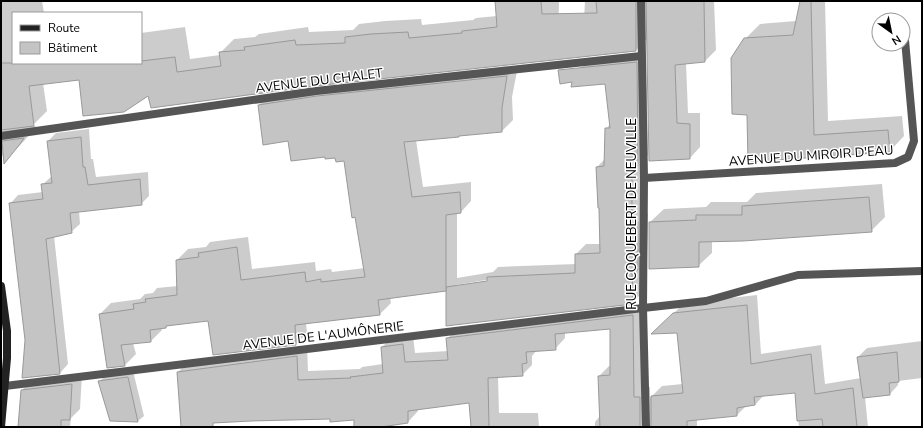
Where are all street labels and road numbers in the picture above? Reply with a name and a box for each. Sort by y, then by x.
street label: AVENUE DU CHALET [254,64,384,98]
street label: RUE COQUEBERT DE NEUVILLE [623,118,641,310]
street label: AVENUE DU MIROIR D'EAU [728,141,894,171]
street label: AVENUE DE L'AUMÔNERIE [241,316,405,355]

